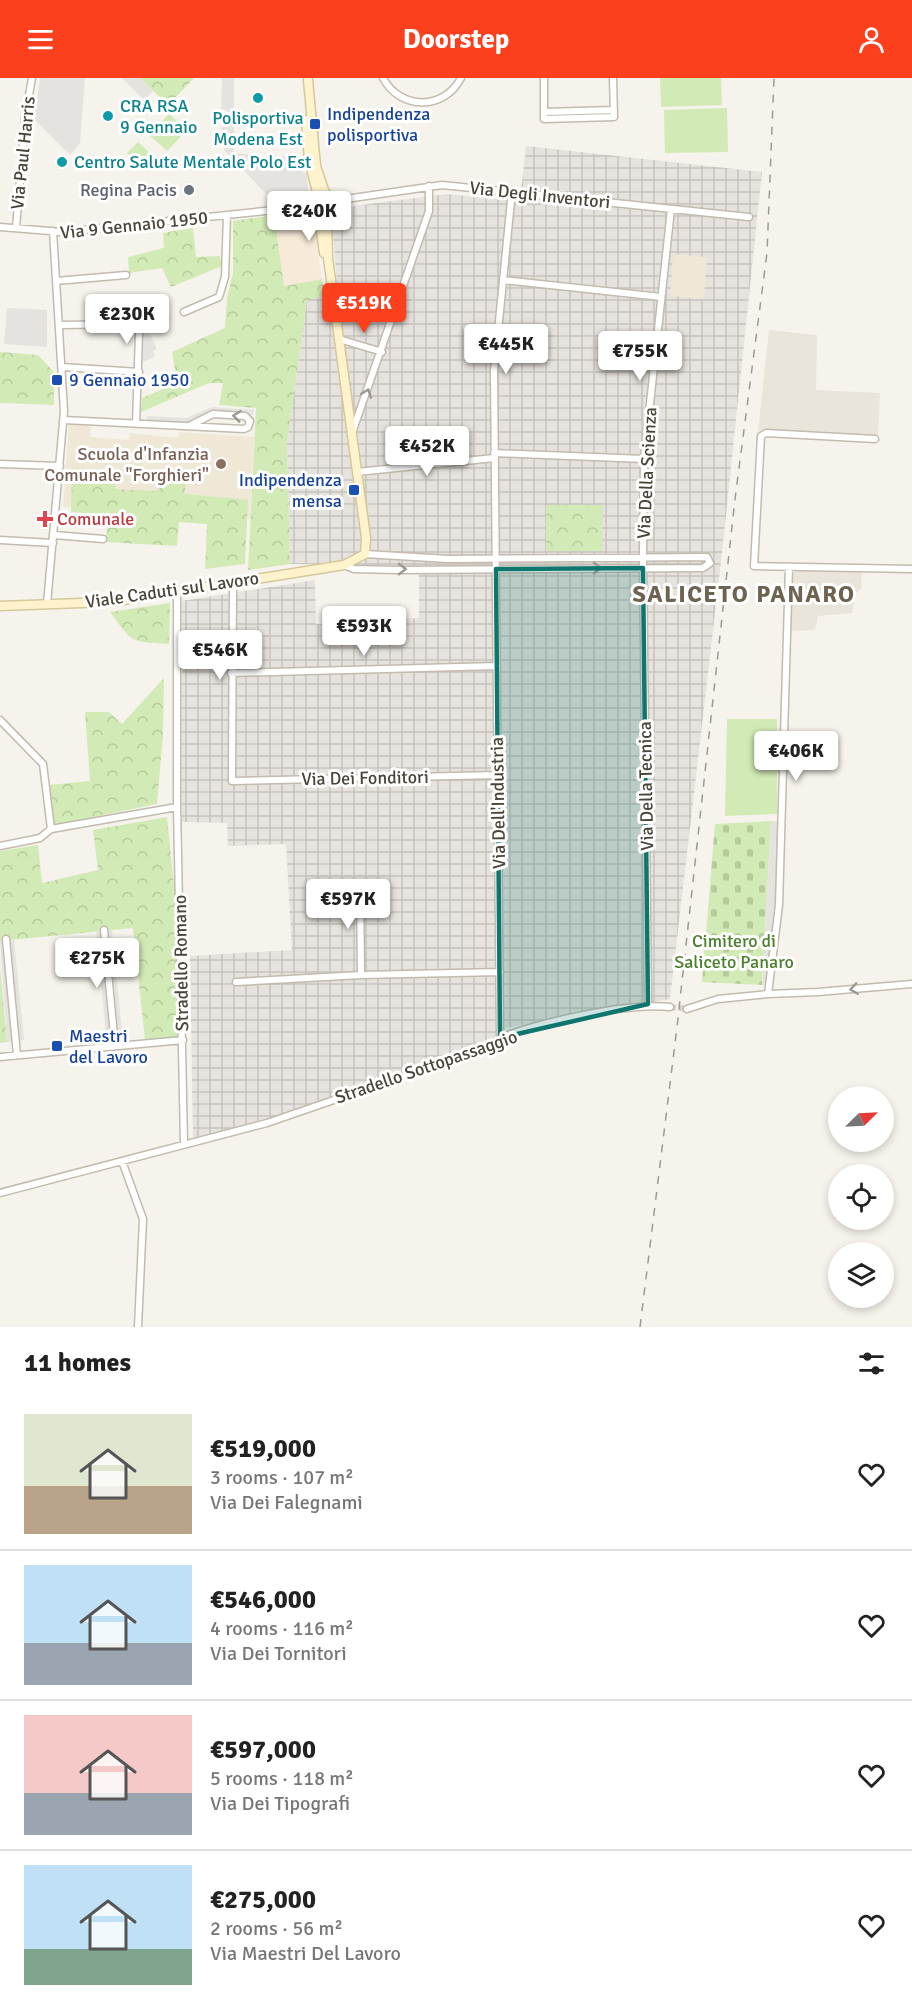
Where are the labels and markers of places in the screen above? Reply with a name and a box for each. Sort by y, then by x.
marker: Polisportiva Modena Est [251,91,265,105]
place label: CRA RSA 9 Gennaio [120,95,197,138]
place label: Indipendenza polisportiva [327,103,430,146]
place label: Polisportiva Modena Est [212,107,304,150]
marker: CRA RSA 9 Gennaio [101,109,115,123]
marker: Indipendenza polisportiva [308,117,322,131]
place label: Centro Salute Mentale Polo Est [74,151,311,173]
marker: Centro Salute Mentale Polo Est [55,155,69,169]
place label: Regina Pacis [80,179,177,201]
marker: Regina Pacis [182,183,196,197]
pin: €240K [267,191,351,242]
pin: €519K [322,283,406,334]
pin: €230K [85,294,169,345]
pin: €445K [464,324,548,375]
pin: €755K [598,331,682,382]
place label: 9 Gennaio 1950 [69,369,189,391]
marker: 9 Gennaio 1950 [50,373,64,387]
pin: €452K [385,426,469,477]
place label: Scuola d'Infanzia Comunale "Forghieri" [44,443,209,486]
marker: Scuola d'Infanzia Comunale "Forghieri" [214,457,228,471]
place label: Indipendenza mensa [239,469,342,512]
marker: Indipendenza mensa [347,483,361,497]
place label: Comunale [57,508,134,530]
marker: Comunale [38,512,52,526]
pin: €593K [322,606,406,657]
pin: €546K [178,630,262,681]
pin: €406K [754,731,838,782]
pin: €597K [306,879,390,930]
pin: €275K [55,938,139,989]
place label: Maestri del Lavoro [69,1025,148,1068]
marker: Maestri del Lavoro [50,1039,64,1053]

